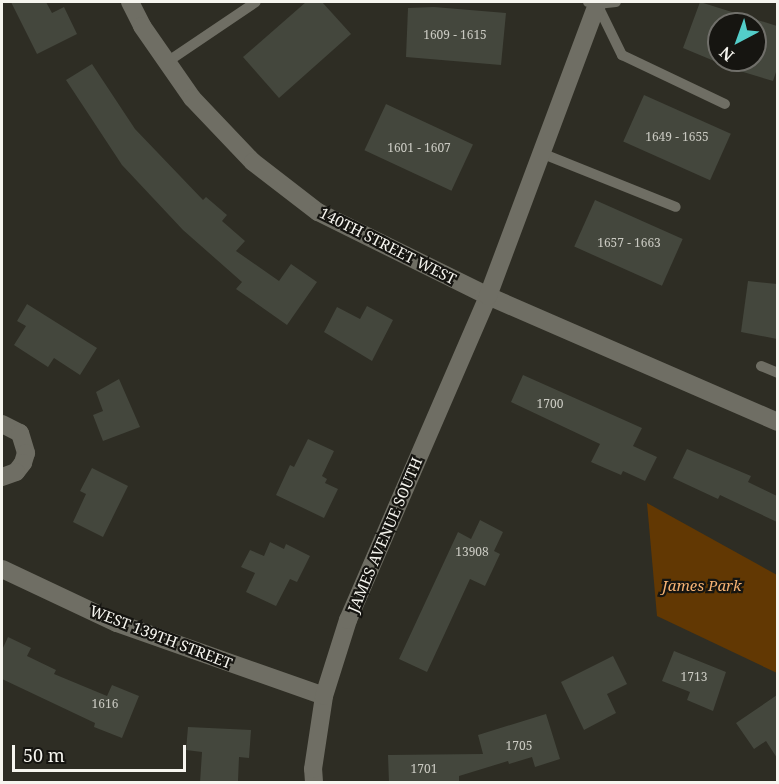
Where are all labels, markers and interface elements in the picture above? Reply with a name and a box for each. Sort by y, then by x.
north arrow [707,12,767,72]
house number: 1609 - 1615 [423,28,487,42]
text: N [715,42,738,67]
house number: 1649 - 1655 [645,130,709,144]
house number: 1601 - 1607 [387,141,451,155]
street label: 140TH STREET WEST [317,204,459,288]
house number: 1657 - 1663 [597,236,661,250]
house number: 1700 [537,397,563,411]
street label: JAMES AVENUE SOUTH [344,455,426,615]
house number: 13908 [455,545,489,559]
park label: James Park [662,577,742,595]
street label: WEST 139TH STREET [87,602,235,672]
house number: 1713 [681,670,707,684]
house number: 1616 [92,697,118,711]
scale bar [15,733,189,771]
house number: 1705 [506,739,532,753]
text: 50 m [23,743,65,767]
house number: 1701 [411,762,437,776]

